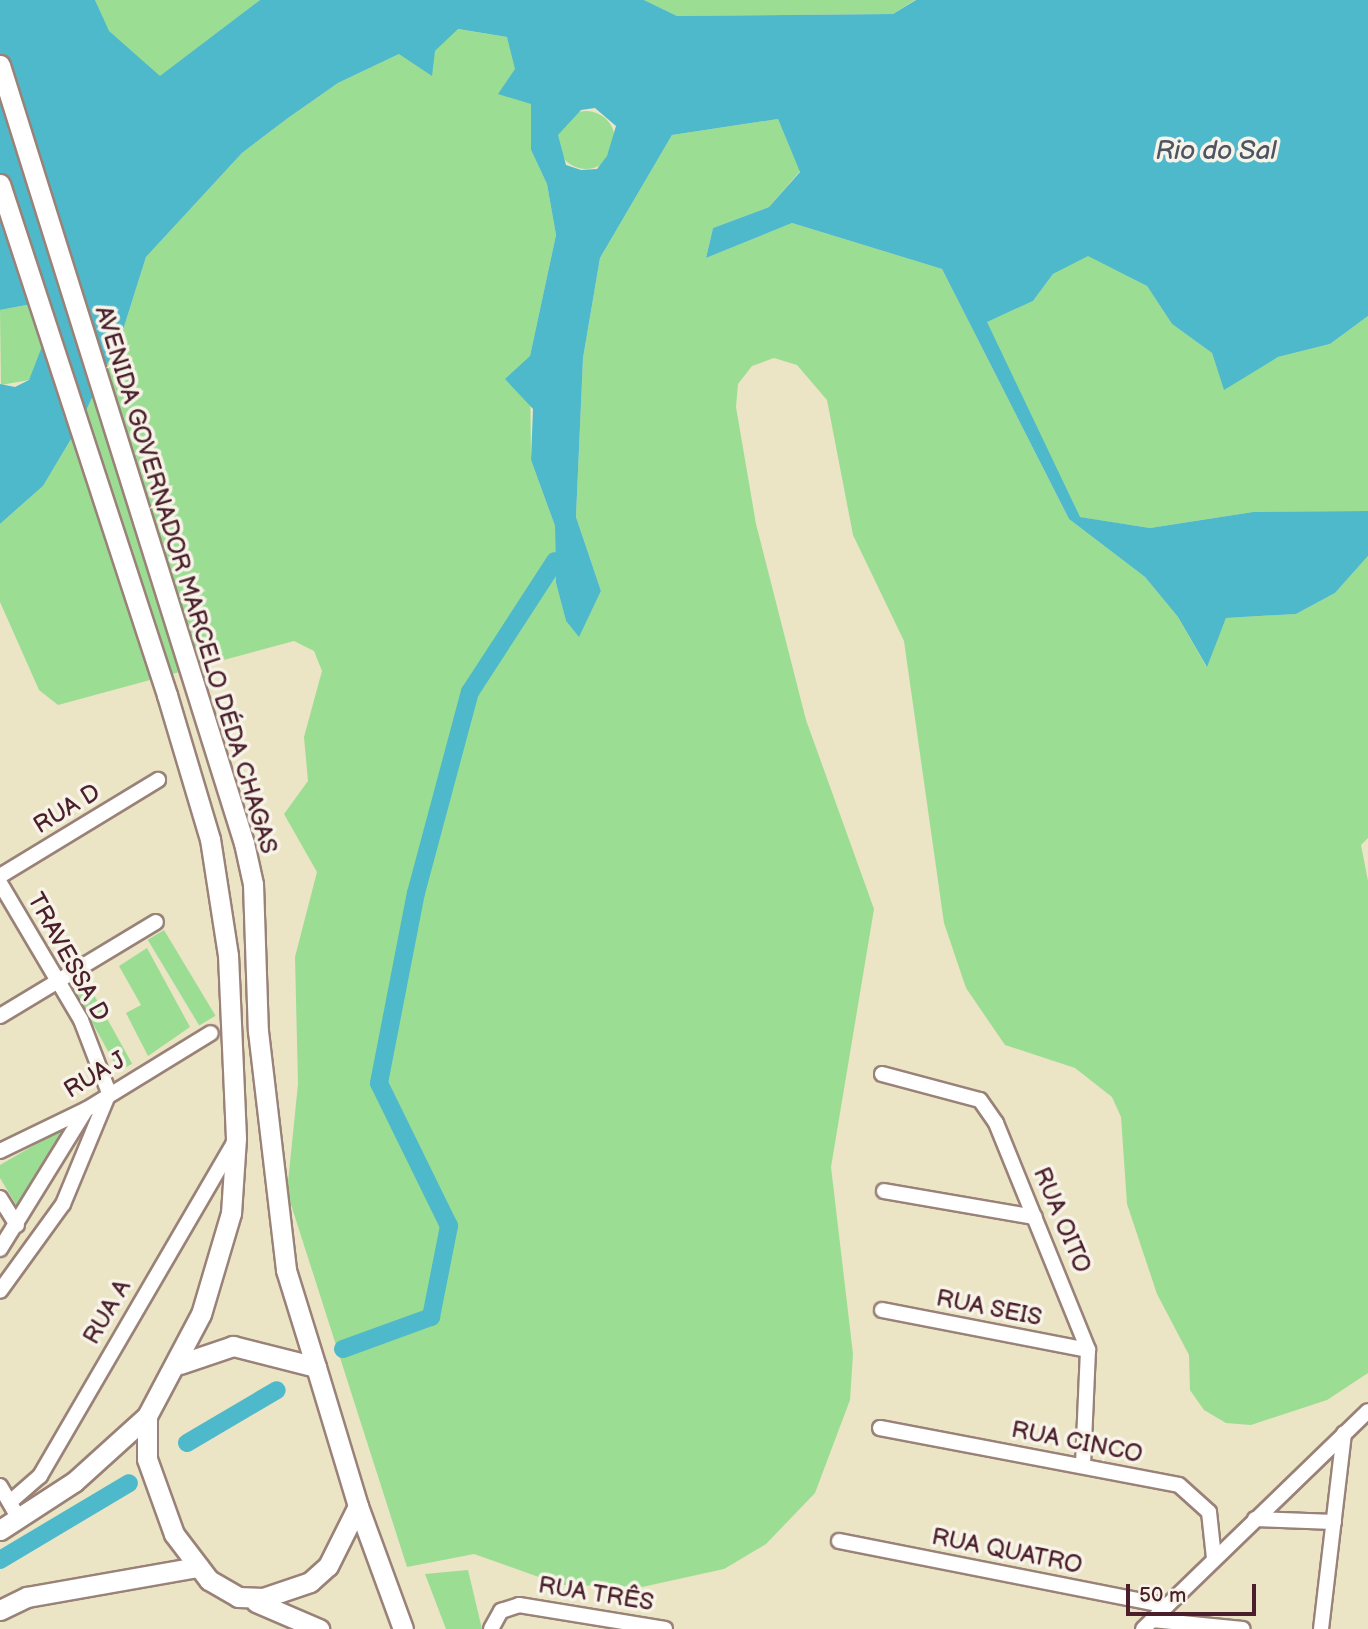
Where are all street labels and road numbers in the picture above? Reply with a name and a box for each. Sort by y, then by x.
street label: AVENIDA GOVERNADOR MARCELO DÉDA CHAGAS [89,303,283,857]
street label: RUA D [28,778,106,840]
street label: TRAVESSA D [21,888,115,1026]
street label: RUA J [58,1045,132,1105]
street label: RUA OITO [1027,1163,1097,1277]
street label: RUA A [77,1275,137,1349]
street label: RUA SEIS [934,1284,1044,1332]
street label: RUA CINCO [1009,1415,1145,1469]
street label: RUA QUATRO [929,1522,1085,1580]
street label: RUA TRÊS [536,1571,656,1617]

